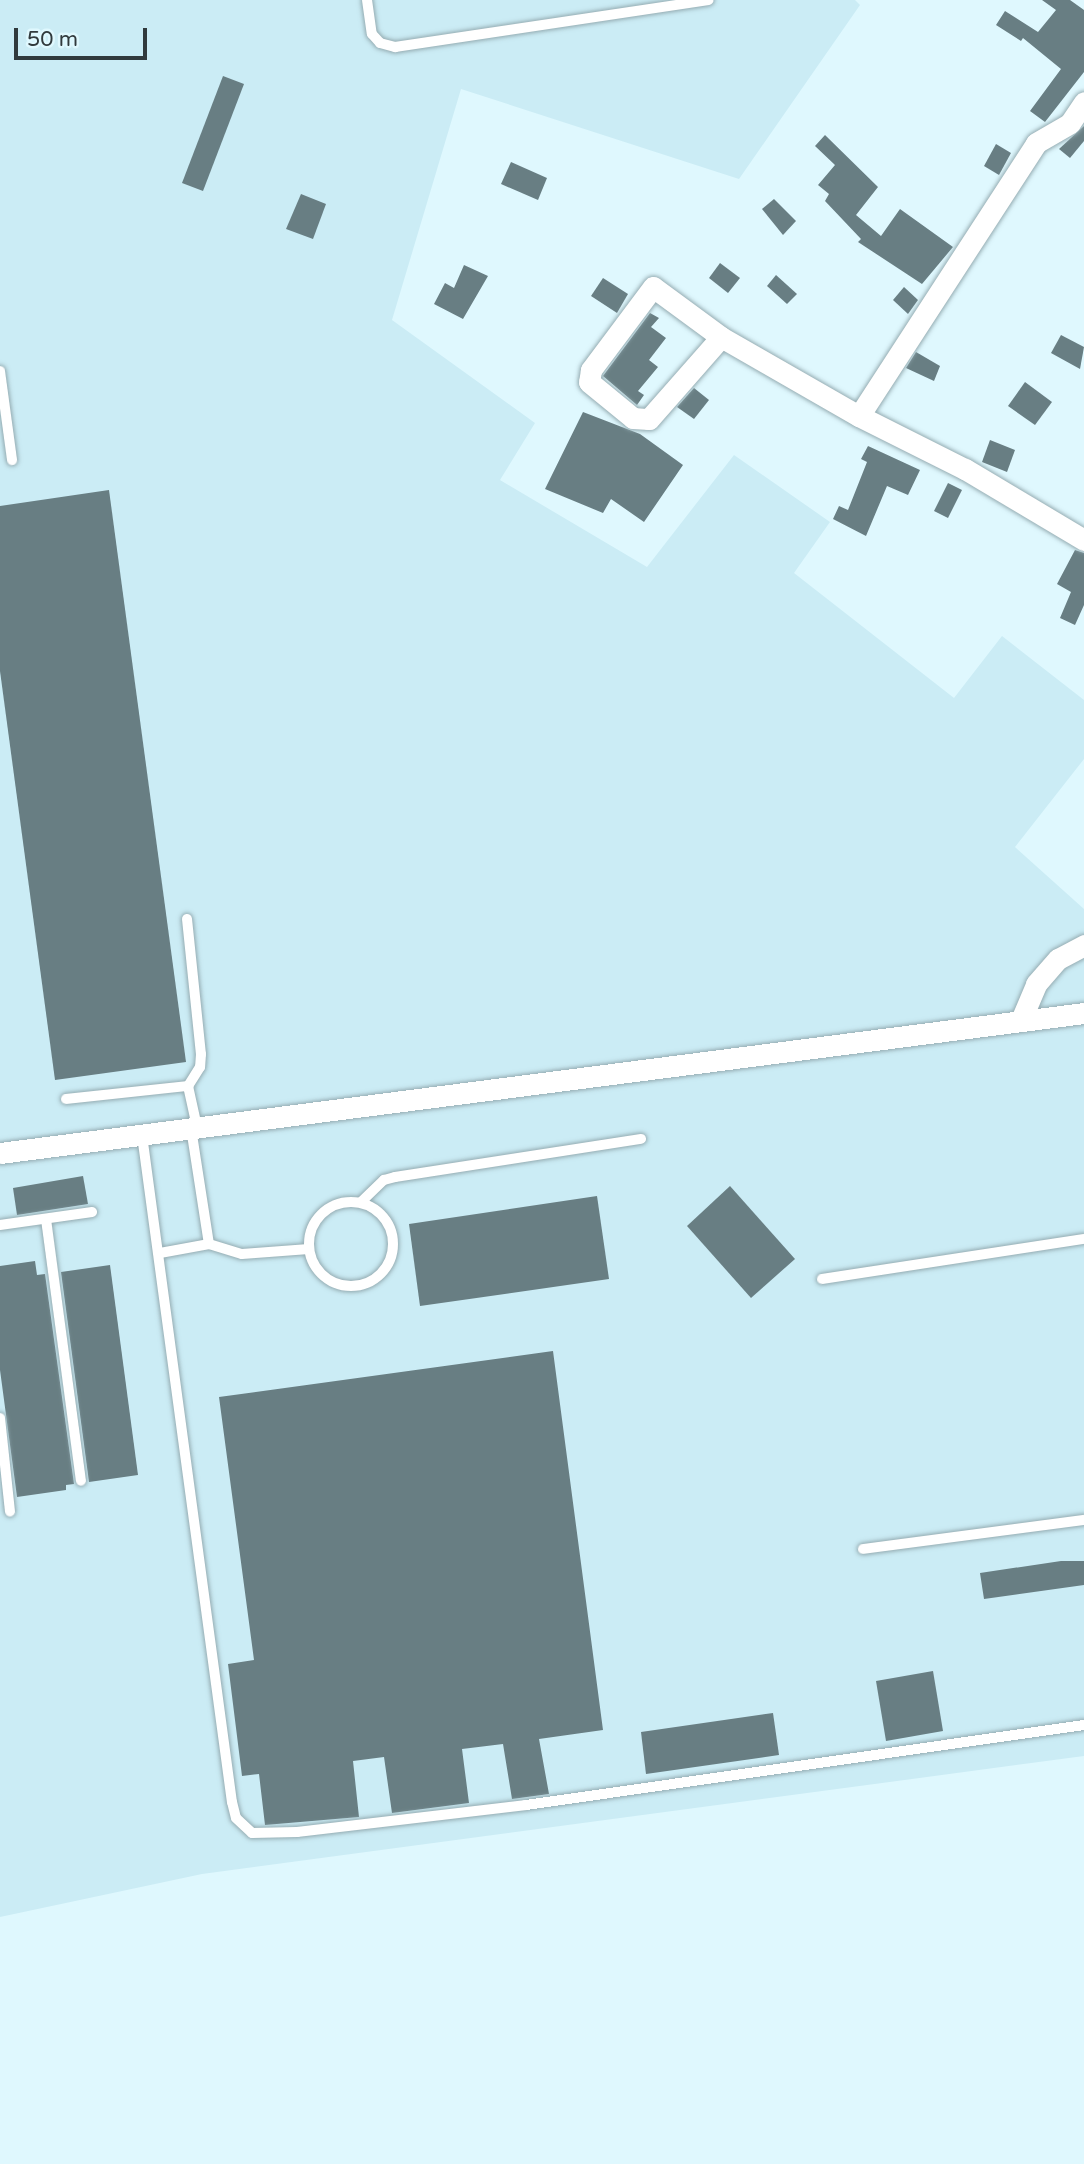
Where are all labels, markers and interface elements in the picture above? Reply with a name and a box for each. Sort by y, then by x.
scale bar [18,14,150,58]
text: 50 m [27,27,78,52]

